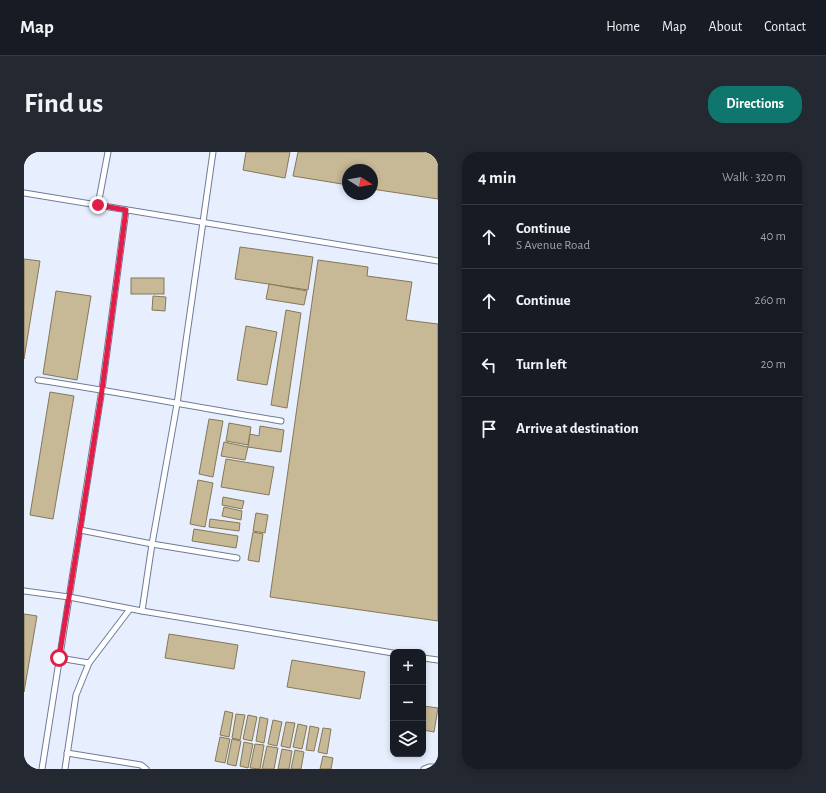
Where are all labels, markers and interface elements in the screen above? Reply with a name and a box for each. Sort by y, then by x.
text: Map [20,18,54,37]
text: Home [606,20,640,34]
text: Map [662,20,686,34]
text: About [708,20,742,34]
text: Contact [764,20,806,34]
button: Directions [708,86,802,123]
text: Find us [24,90,103,118]
north arrow [342,164,378,200]
text: 4 min [478,169,516,186]
text: Walk · 320 m [722,171,786,184]
route end [89,196,107,214]
text: Continue [516,221,571,236]
icon: ahead [478,226,500,248]
text: 40 m [760,230,786,243]
text: S Avenue Road [516,239,590,252]
icon: ahead [478,290,500,312]
text: Continue [516,293,571,308]
text: 260 m [755,294,786,307]
icon: left [478,354,500,376]
text: Turn left [516,357,567,372]
text: 20 m [761,358,786,371]
icon: arrive [478,418,500,440]
text: Arrive at destination [516,421,639,436]
route start [50,649,68,667]
map controls [390,649,426,757]
button: + [390,649,426,685]
button: − [390,685,426,721]
button: layers [390,721,426,757]

